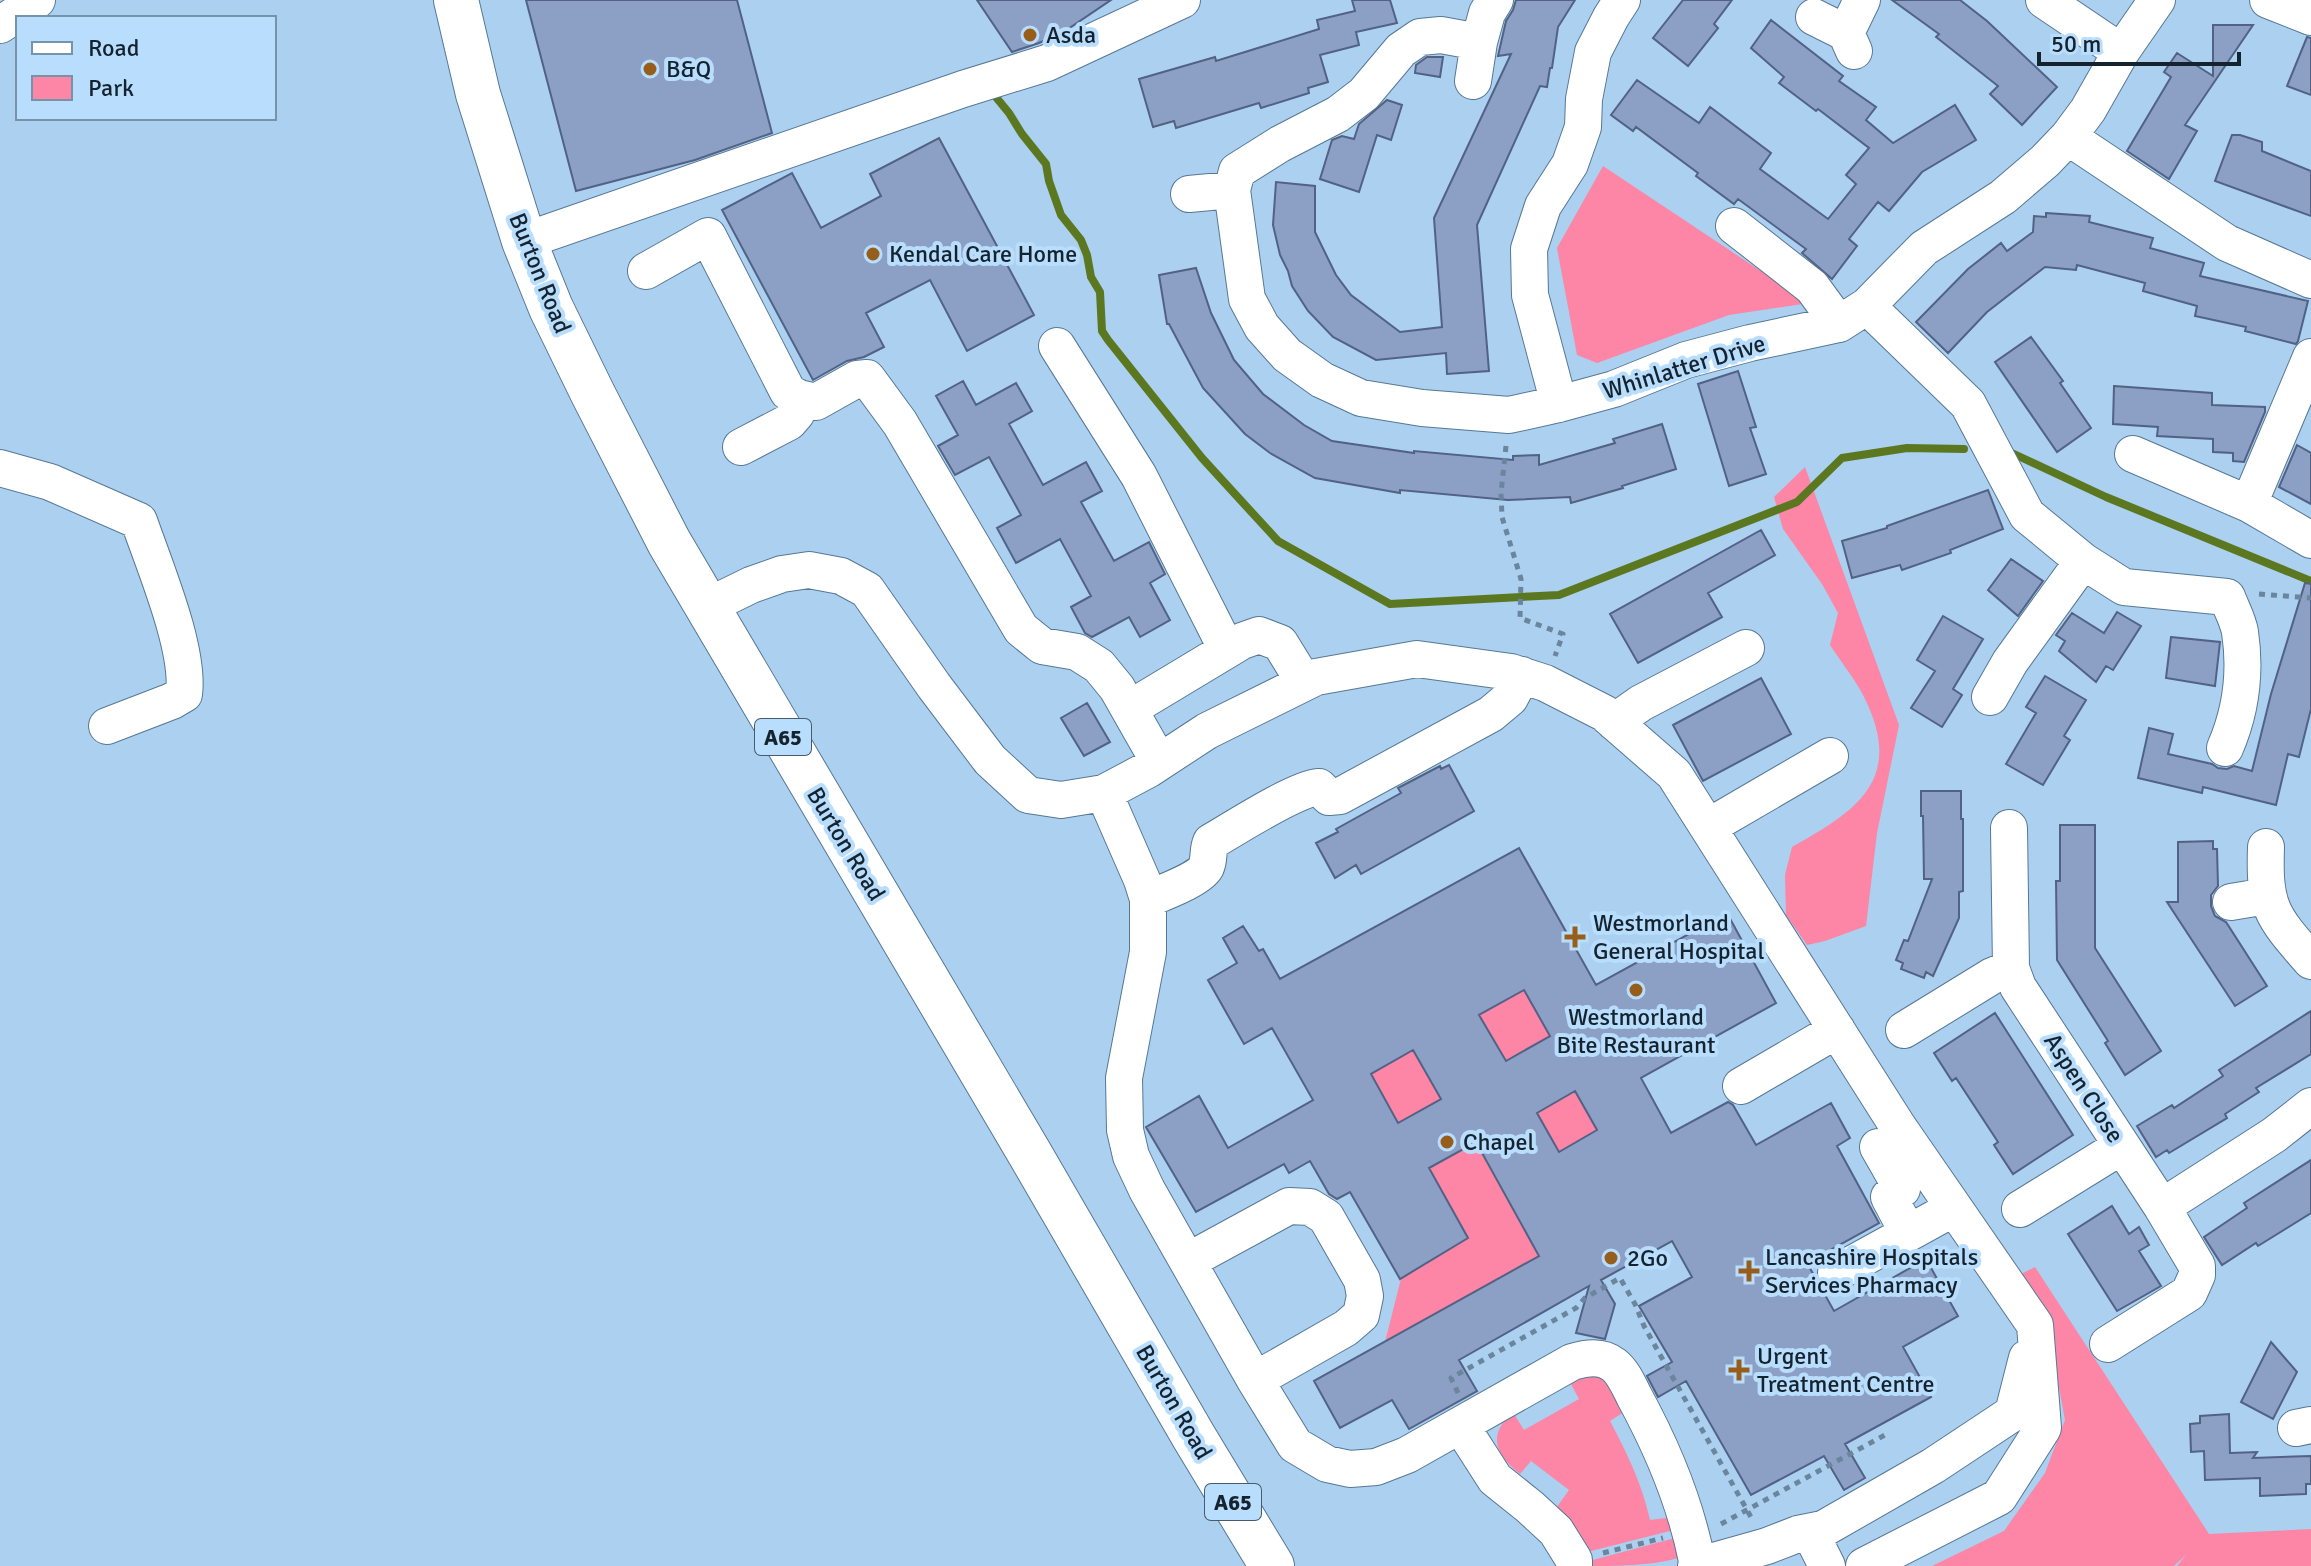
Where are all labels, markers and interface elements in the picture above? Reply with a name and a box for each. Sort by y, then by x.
legend [16,16,276,120]
scale bar [2039,16,2239,66]
place label: Asda [1046,20,1096,50]
marker: Asda [1021,26,1039,44]
text: 50 m [2051,29,2101,59]
text: Road [88,33,139,63]
place label: B&Q [666,54,711,84]
marker: B&Q [641,60,659,78]
text: Park [88,73,134,103]
street label: Burton Road [502,208,578,338]
place label: Kendal Care Home [889,239,1077,269]
marker: Kendal Care Home [864,245,882,263]
street label: Whinlatter Drive [1599,328,1769,406]
road number: A65 [755,719,811,755]
street label: Burton Road [800,782,892,906]
place label: Westmorland General Hospital [1593,908,1765,966]
marker: Westmorland General Hospital [1564,926,1586,948]
marker: Westmorland Bite Restaurant [1627,981,1645,999]
place label: Westmorland Bite Restaurant [1557,1002,1716,1060]
street label: Aspen Close [2037,1028,2131,1148]
place label: Chapel [1463,1127,1535,1157]
marker: Chapel [1438,1133,1456,1151]
place label: Lancashire Hospitals Services Pharmacy [1765,1242,1978,1300]
place label: 2Go [1627,1243,1668,1273]
marker: 2Go [1602,1249,1620,1267]
marker: Lancashire Hospitals Services Pharmacy [1740,1262,1758,1280]
street label: Burton Road [1129,1339,1219,1465]
place label: Urgent Treatment Centre [1757,1341,1934,1399]
marker: Urgent Treatment Centre [1728,1359,1750,1381]
road number: A65 [1205,1484,1261,1520]

